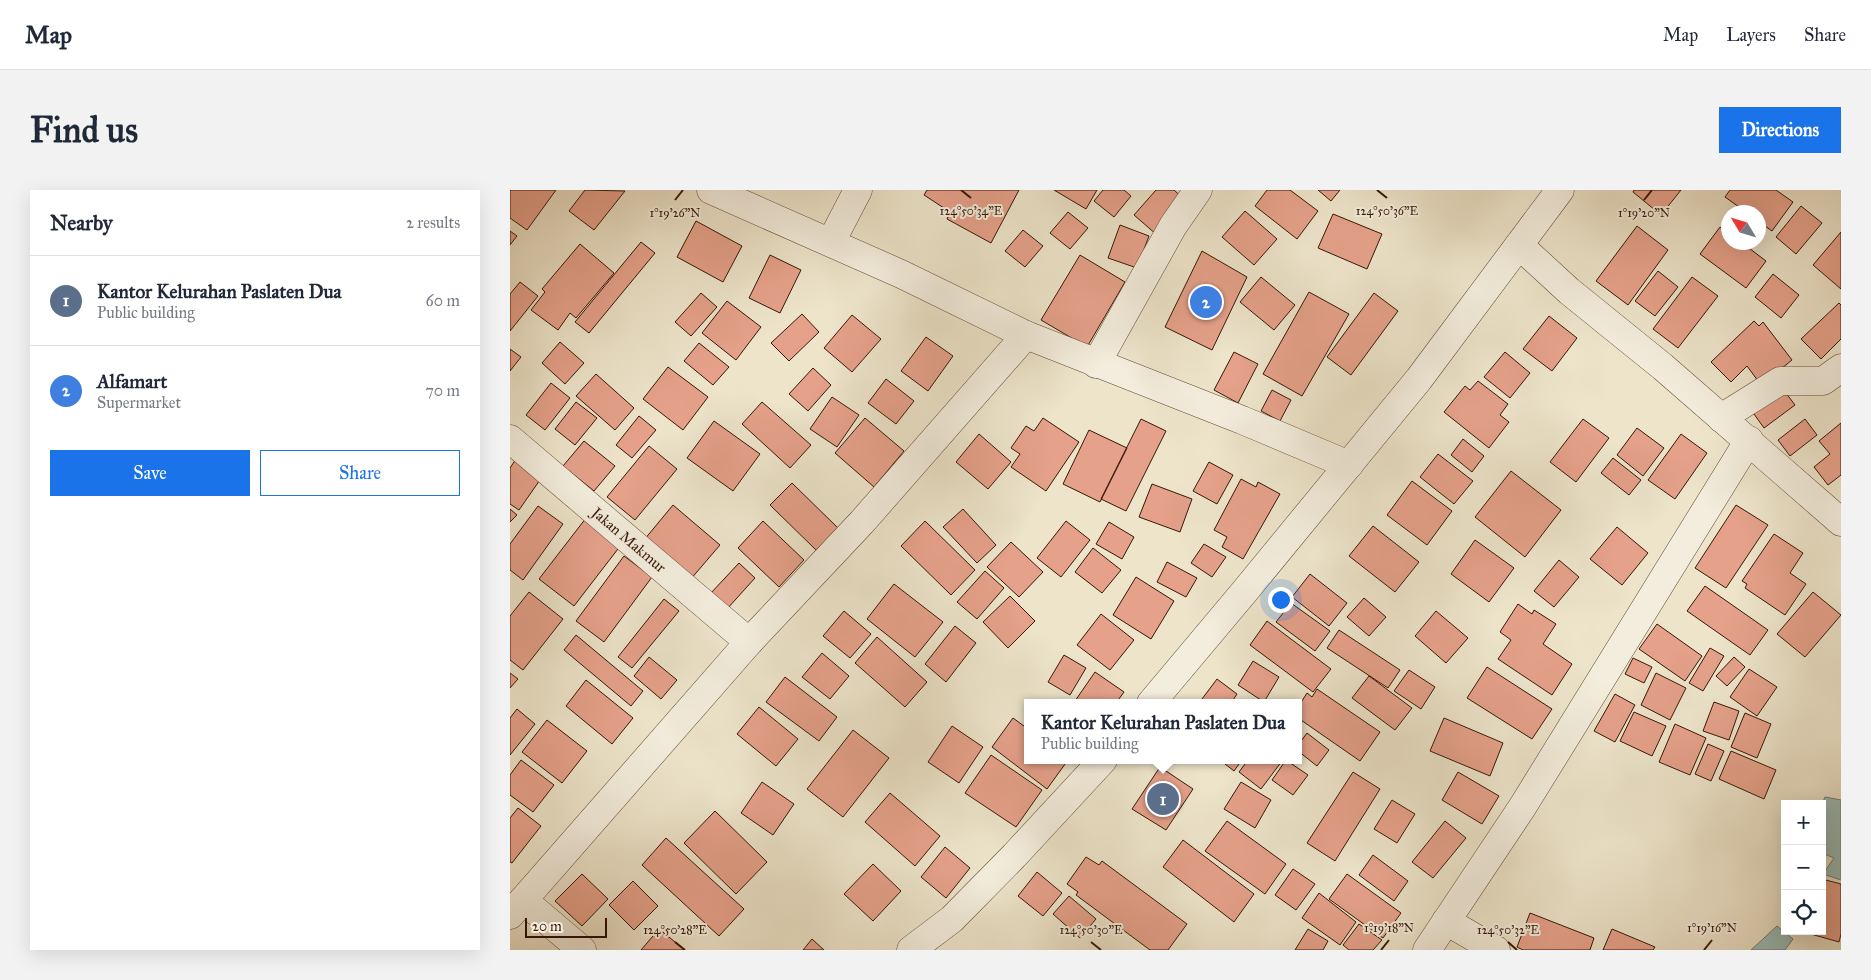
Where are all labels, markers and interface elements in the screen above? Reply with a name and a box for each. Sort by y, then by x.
text: Map [25,20,72,50]
text: Map [1663,24,1698,46]
text: Layers [1726,24,1776,46]
text: Share [1804,24,1846,46]
button: Directions [1719,107,1841,153]
text: Find us [30,109,138,152]
text: 124°50'34"E [940,204,1003,218]
text: 124°50'36"E [1356,204,1419,218]
north arrow [1721,205,1766,250]
text: 1°19'26"N [649,206,701,220]
text: 1°19'20"N [1618,206,1670,220]
text: Nearby [50,210,113,236]
text: 2 results [406,213,460,232]
text: Kantor Kelurahan Paslaten Dua [97,280,342,303]
pin: 2 [1190,283,1222,321]
text: 1 [63,291,69,310]
text: 60 m [426,291,460,310]
text: Public building [97,303,195,322]
text: Alfamart [97,370,167,393]
text: 2 [62,381,70,400]
text: 70 m [425,381,460,400]
text: Supermarket [97,393,181,412]
button: Save [50,450,250,496]
button: Share [260,450,460,496]
street label: Jakan Makmur [586,502,670,577]
your location [1268,587,1294,613]
popup [1024,699,1302,764]
text: Kantor Kelurahan Paslaten Dua [1041,711,1285,734]
text: Public building [1041,734,1138,753]
pin: 1 [1147,780,1179,818]
map controls [1781,800,1826,935]
button: + [1781,800,1826,845]
button: − [1781,845,1826,890]
button: locate [1781,890,1826,935]
scale bar [525,915,608,938]
text: 20 m [532,918,562,935]
text: 1°19'18"N [1364,921,1414,935]
text: 1°19'16"N [1687,921,1737,935]
text: 124°50'28"E [643,923,707,937]
text: 124°50'30"E [1059,923,1123,937]
text: 124°50'32"E [1477,923,1539,937]

